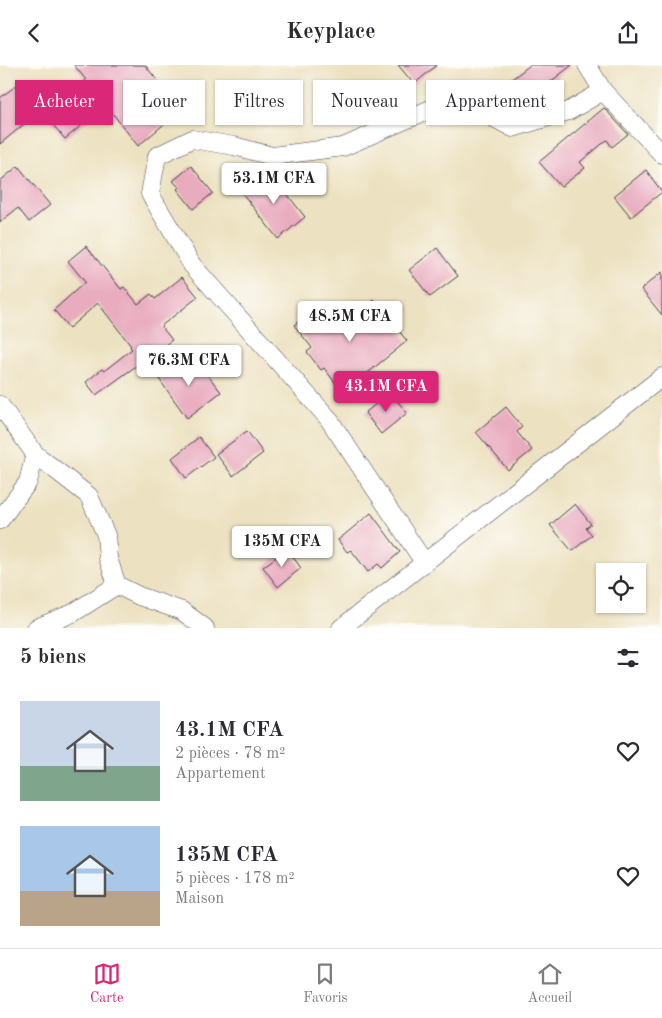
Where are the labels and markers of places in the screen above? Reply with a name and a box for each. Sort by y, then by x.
pin: 53.1M CFA [217,163,331,205]
pin: 48.5M CFA [293,301,407,343]
pin: 76.3M CFA [132,345,246,387]
pin: 43.1M CFA [329,371,443,413]
pin: 135M CFA [230,525,334,568]

